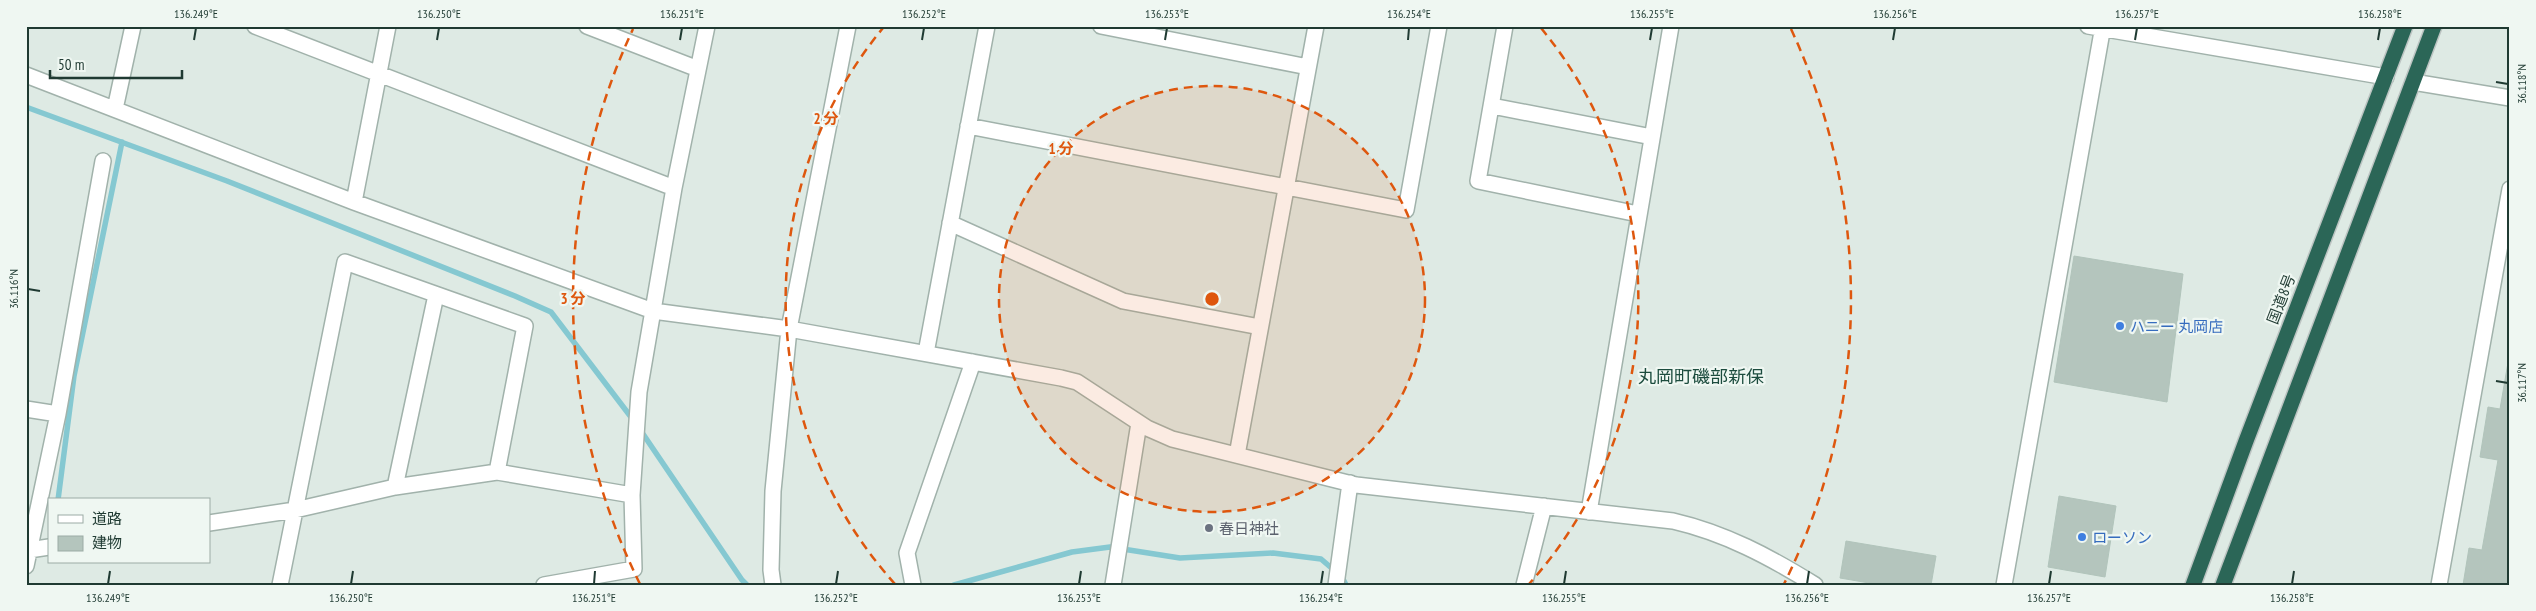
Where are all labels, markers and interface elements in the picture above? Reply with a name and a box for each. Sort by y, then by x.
text: 136.249°E [174,6,218,21]
text: 136.250°E [417,6,461,21]
text: 136.251°E [660,6,704,21]
text: 136.252°E [902,6,946,21]
text: 136.253°E [1145,6,1189,21]
text: 136.254°E [1387,6,1431,21]
text: 136.255°E [1630,6,1674,21]
text: 136.256°E [1873,6,1917,21]
text: 136.257°E [2115,6,2159,21]
text: 136.258°E [2358,6,2402,21]
scale bar [50,48,182,80]
text: 50 m [58,55,84,74]
text: 36.118°N [2514,64,2529,104]
text: 2 分 [813,109,839,128]
text: 1 分 [1048,139,1074,158]
text: 36.116°N [6,269,21,309]
street label: 国道8号 [2263,271,2299,327]
text: 3 分 [560,289,586,308]
centre of rings [1203,290,1221,308]
place label: ハニー 丸岡店 [2130,317,2223,336]
marker: ハニー 丸岡店 [2114,320,2126,332]
text: 36.117°N [2514,363,2529,403]
district label: 丸岡町磯部新保 [1638,365,1764,388]
legend [48,498,210,564]
text: 道路 [92,509,122,528]
place label: 春日神社 [1219,519,1279,538]
marker: 春日神社 [1203,522,1215,534]
place label: ローソン [2092,528,2152,547]
marker: ローソン [2076,531,2088,543]
text: 建物 [92,533,122,552]
text: 136.249°E [86,590,130,605]
text: 136.250°E [329,590,373,605]
text: 136.251°E [572,590,616,605]
text: 136.252°E [814,590,858,605]
text: 136.253°E [1057,590,1101,605]
text: 136.254°E [1299,590,1343,605]
text: 136.255°E [1542,590,1586,605]
text: 136.256°E [1785,590,1829,605]
text: 136.257°E [2027,590,2071,605]
text: 136.258°E [2270,590,2314,605]

